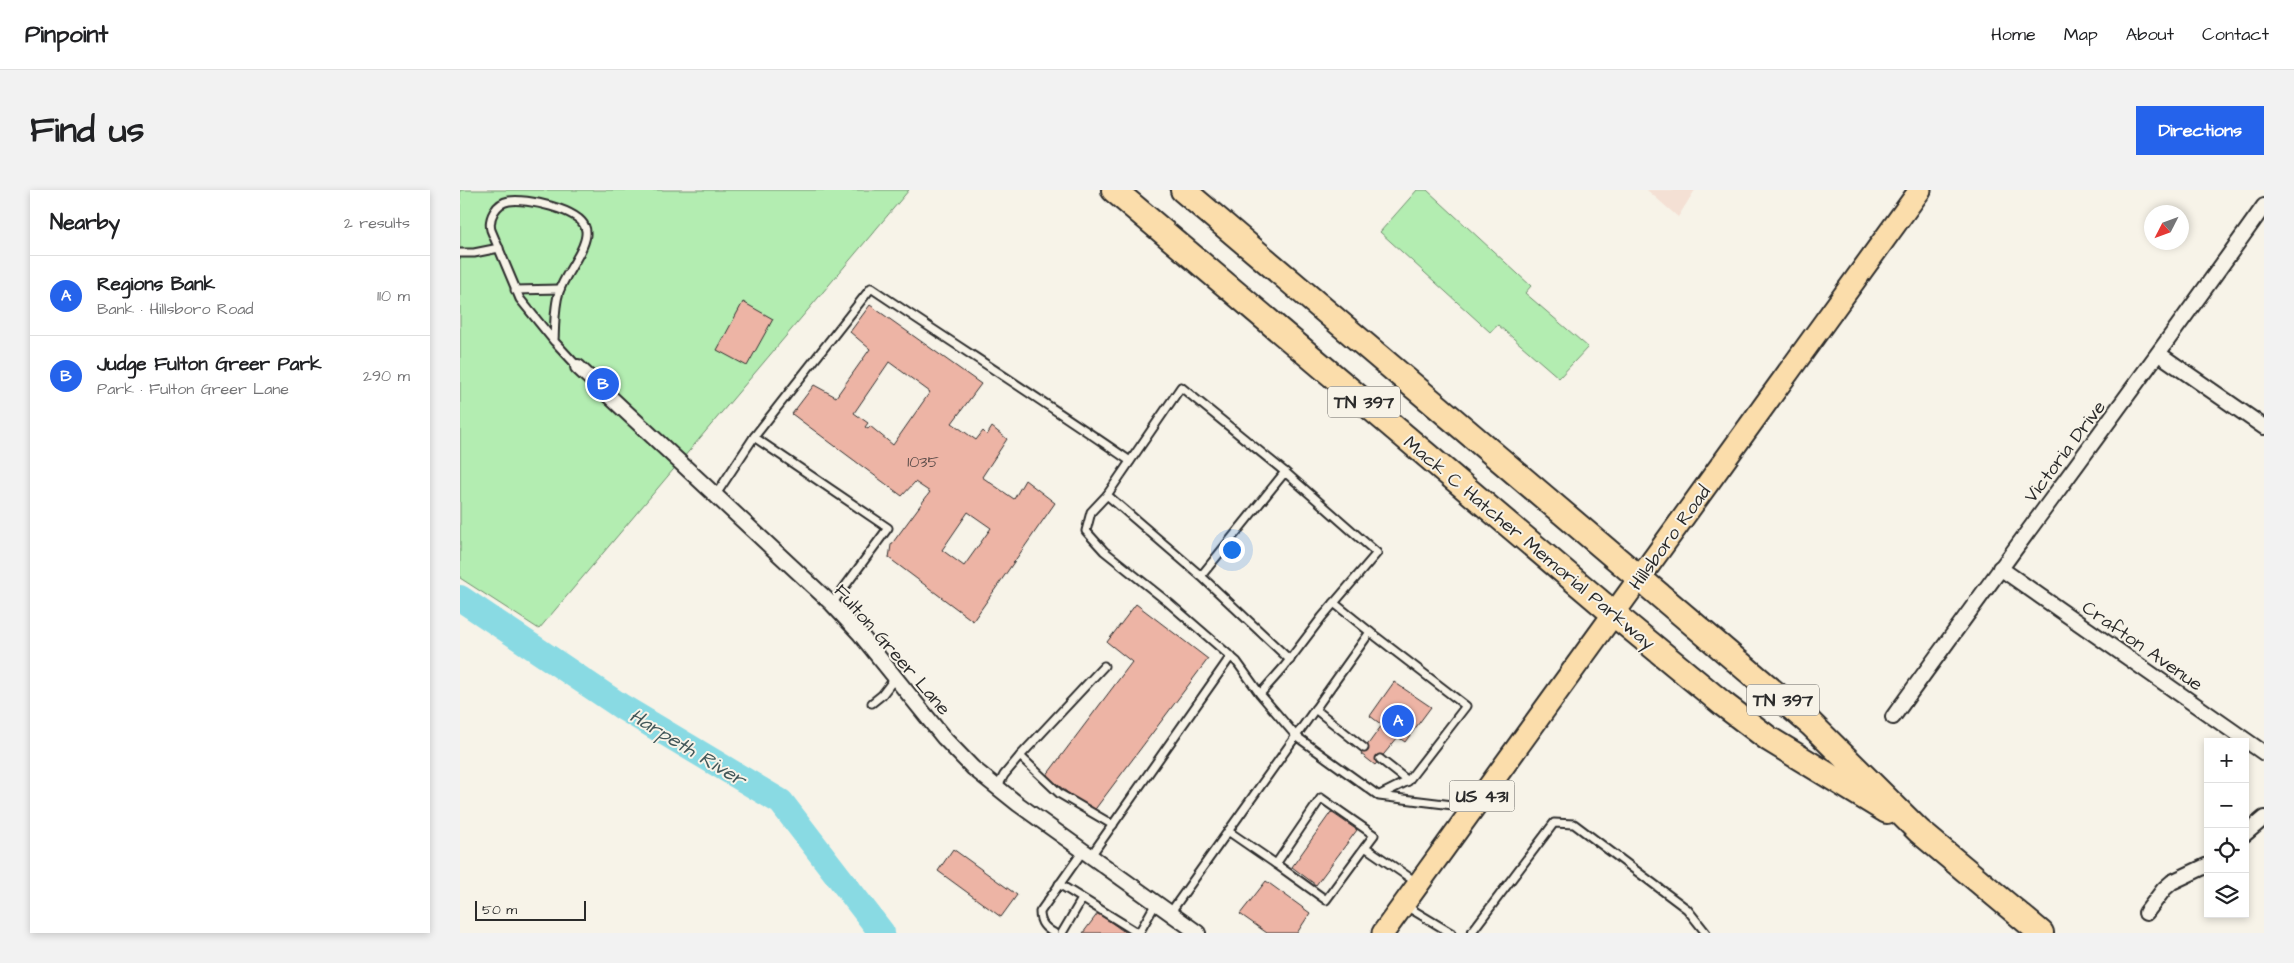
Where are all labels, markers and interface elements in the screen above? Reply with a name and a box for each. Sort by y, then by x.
text: Pinpoint [25,18,108,52]
text: Home [1991,22,2036,47]
text: Map [2064,22,2098,47]
text: About [2126,22,2174,47]
text: Contact [2202,22,2269,47]
text: Find us [30,106,144,155]
button: Directions [2136,106,2264,155]
north arrow [2144,205,2189,250]
text: Nearby [50,208,120,237]
text: 2 results [344,212,410,234]
text: Regions Bank [97,271,215,298]
text: A [61,285,71,307]
text: 110 m [377,285,410,307]
text: Bank · Hillsboro Road [97,298,254,320]
text: Judge Fulton Greer Park [97,351,322,378]
text: B [60,365,72,387]
text: 290 m [363,365,410,387]
pin: B [587,365,619,403]
text: Park · Fulton Greer Lane [97,378,289,400]
road number: TN 397 [1328,386,1400,418]
street label: Victoria Drive [2018,395,2113,509]
street label: Mack C Hatcher Memorial Parkway [1397,430,1661,658]
house number: 1035 [907,451,939,473]
street label: Hillsboro Road [1623,480,1718,596]
your location [1219,537,1245,563]
street label: Fulton Greer Lane [827,578,957,722]
street label: Crafton Avenue [2076,594,2208,698]
road number: TN 397 [1747,684,1819,716]
water label: Harpeth River [624,702,752,795]
pin: A [1382,702,1414,740]
map controls [2204,738,2249,918]
button: + [2204,738,2249,783]
road number: US 431 [1450,780,1514,812]
button: − [2204,783,2249,828]
button: locate [2204,828,2249,873]
button: layers [2204,873,2249,918]
scale bar [475,898,586,921]
text: 50 m [482,900,517,920]

